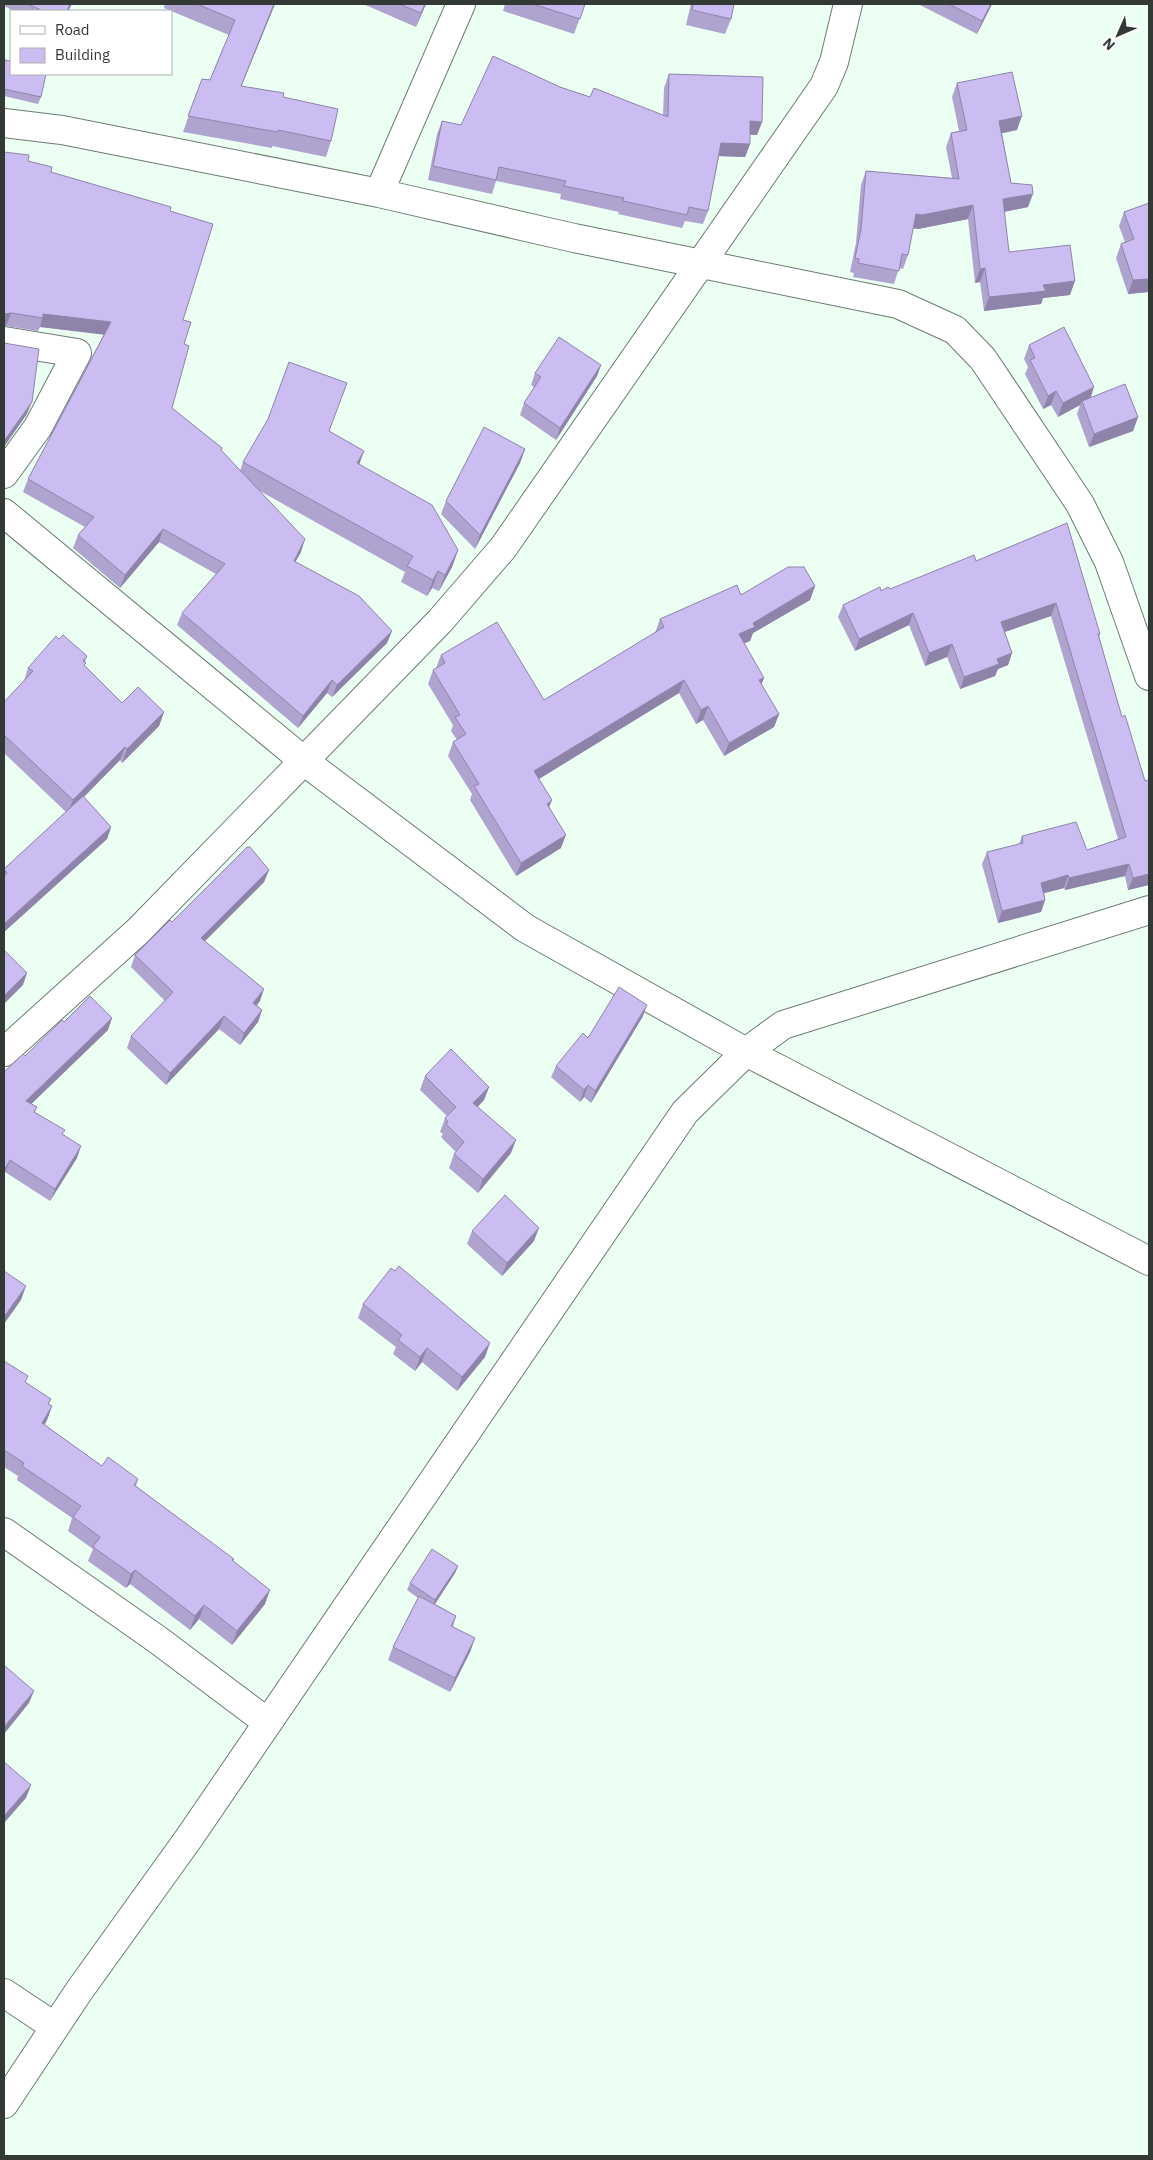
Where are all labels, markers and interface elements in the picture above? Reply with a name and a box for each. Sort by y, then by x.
legend [10,10,172,75]
north arrow [1093,10,1143,60]
text: Road [55,20,90,39]
text: N [1099,34,1119,54]
text: Building [55,45,110,64]

